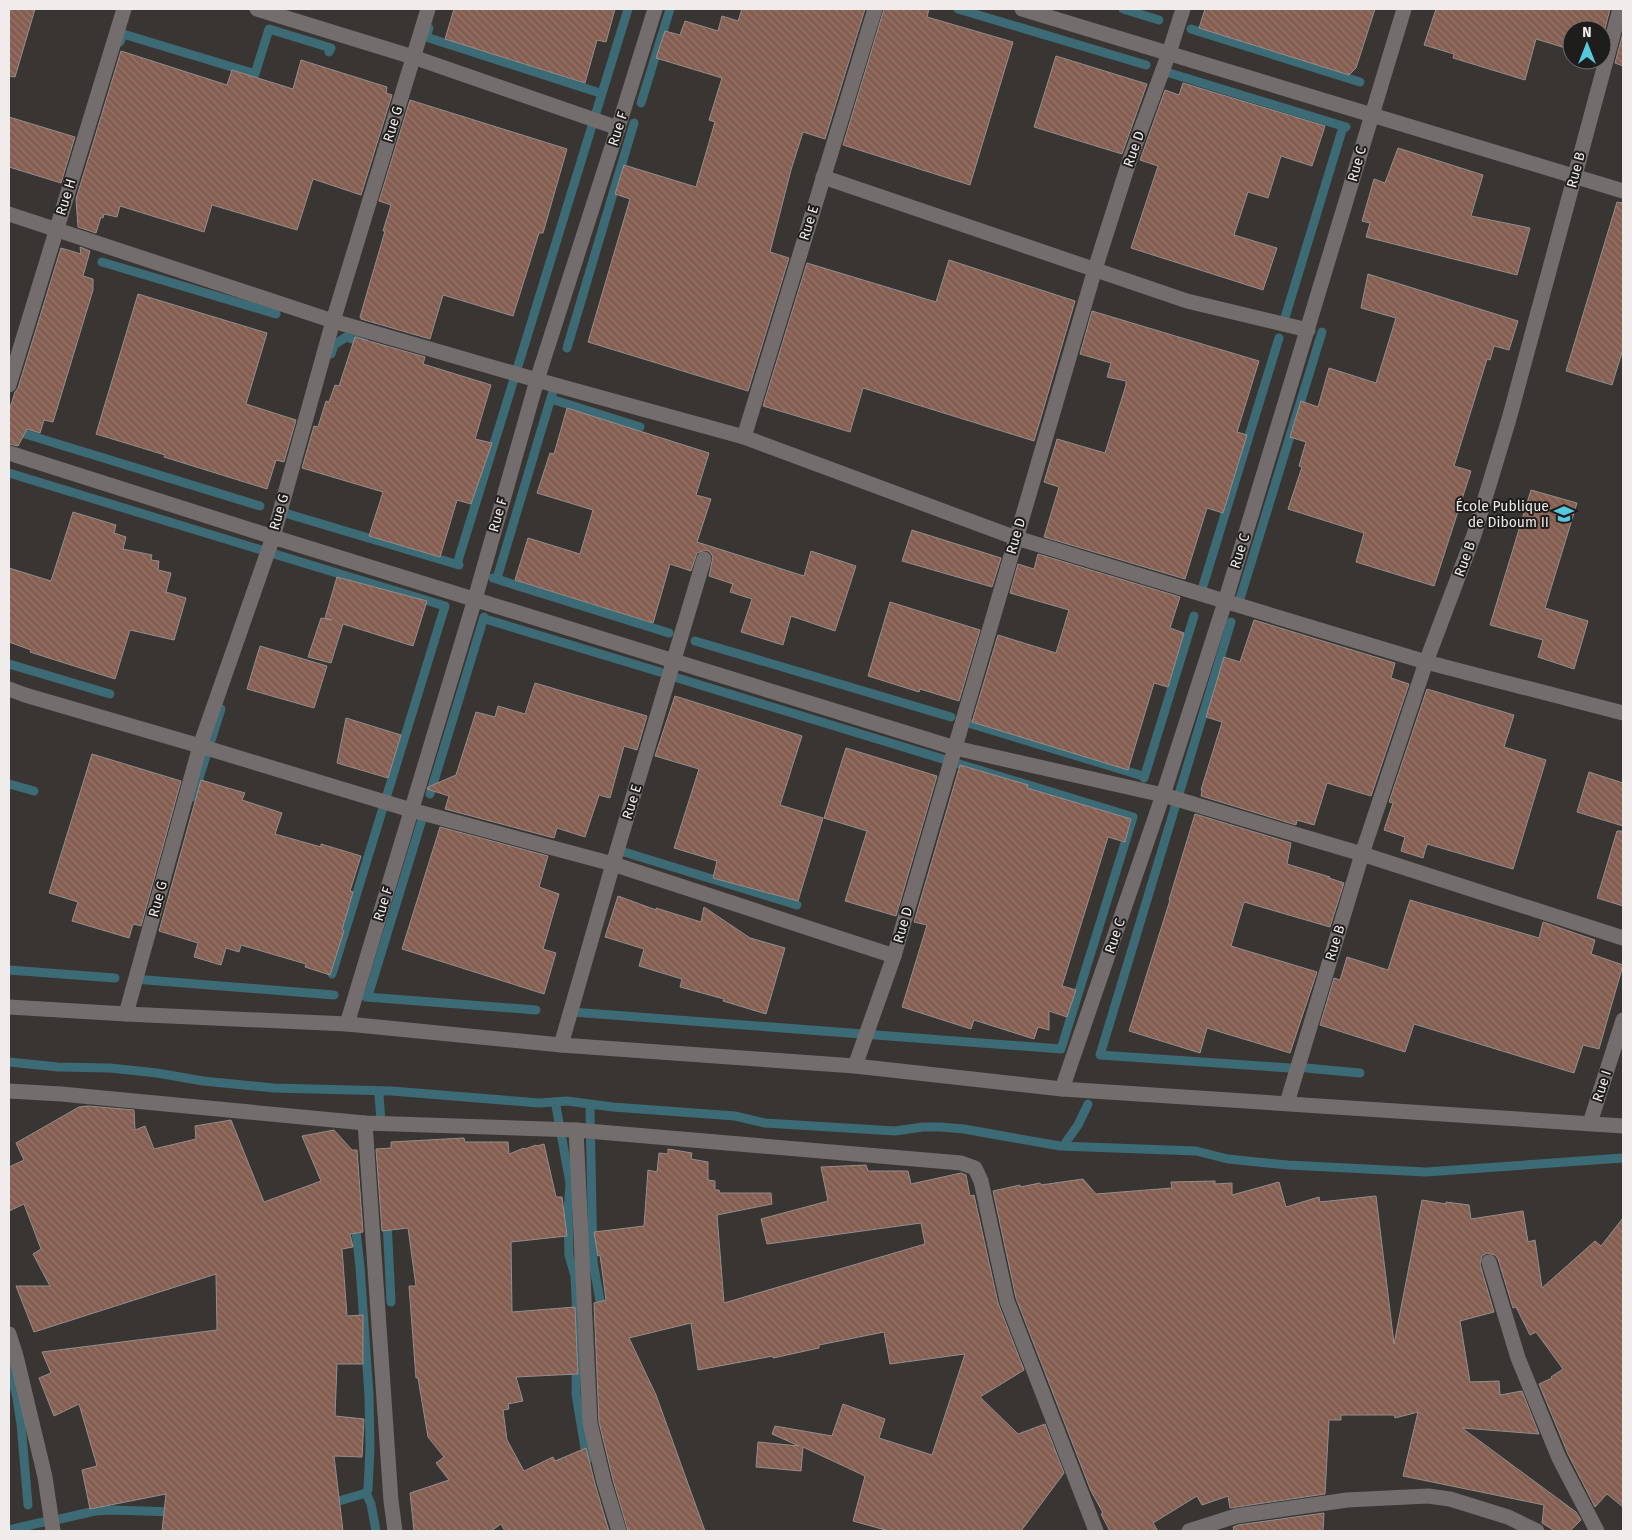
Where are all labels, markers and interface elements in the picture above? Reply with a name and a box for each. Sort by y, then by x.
north arrow [1562,20,1612,70]
text: N [1582,24,1592,41]
street label: Rue G [379,104,407,144]
street label: Rue F [605,110,632,148]
street label: Rue D [1120,129,1148,169]
street label: Rue C [1344,144,1370,184]
street label: Rue B [1563,150,1589,190]
street label: Rue H [52,177,80,217]
street label: Rue E [796,204,822,242]
street label: Rue G [266,492,292,532]
street label: Rue F [485,496,511,534]
place label: École Publique de Diboum II [1455,497,1549,531]
school or university icon: École Publique de Diboum II [1553,503,1575,525]
street label: Rue D [1003,516,1029,556]
street label: Rue C [1227,531,1253,571]
street label: Rue B [1451,539,1479,579]
street label: Rue E [619,783,645,821]
street label: Rue G [145,879,171,919]
street label: Rue F [370,885,396,923]
street label: Rue D [890,905,916,945]
street label: Rue C [1101,916,1129,956]
street label: Rue B [1322,923,1348,963]
street label: Rue I [1589,1068,1615,1104]

